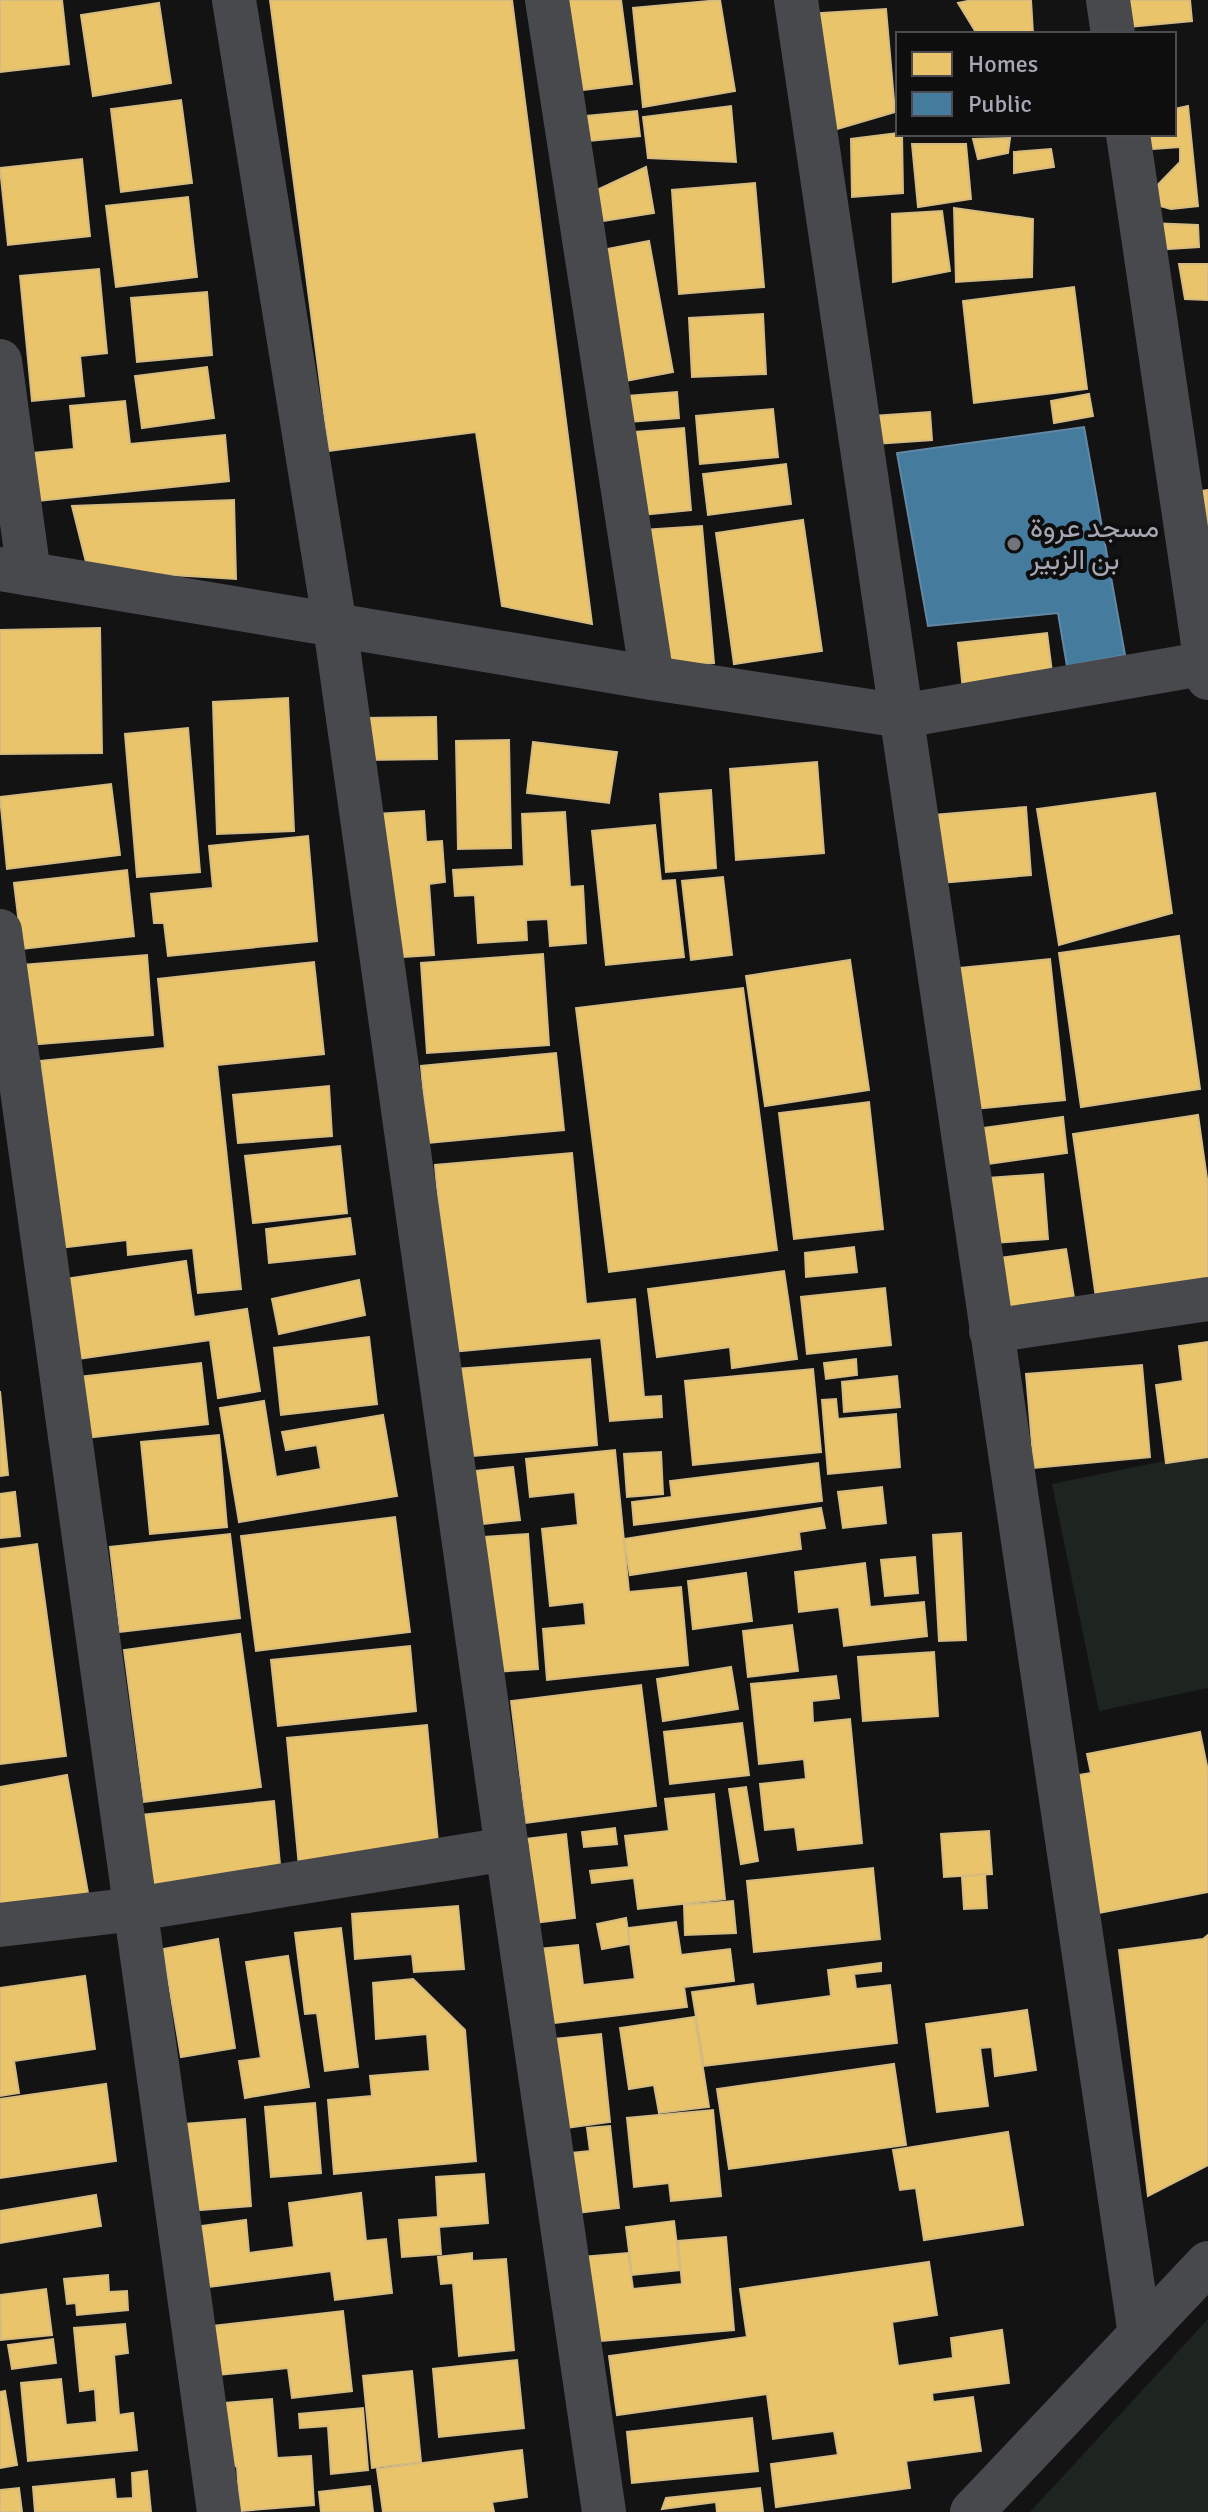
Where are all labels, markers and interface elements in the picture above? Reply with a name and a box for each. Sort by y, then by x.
legend [896,32,1176,136]
text: Homes [968,49,1038,79]
text: Public [968,89,1032,119]
place label: مسجد عروة بن الزبير [1029,511,1159,577]
marker: مسجد عروة بن الزبير [1005,535,1023,553]

